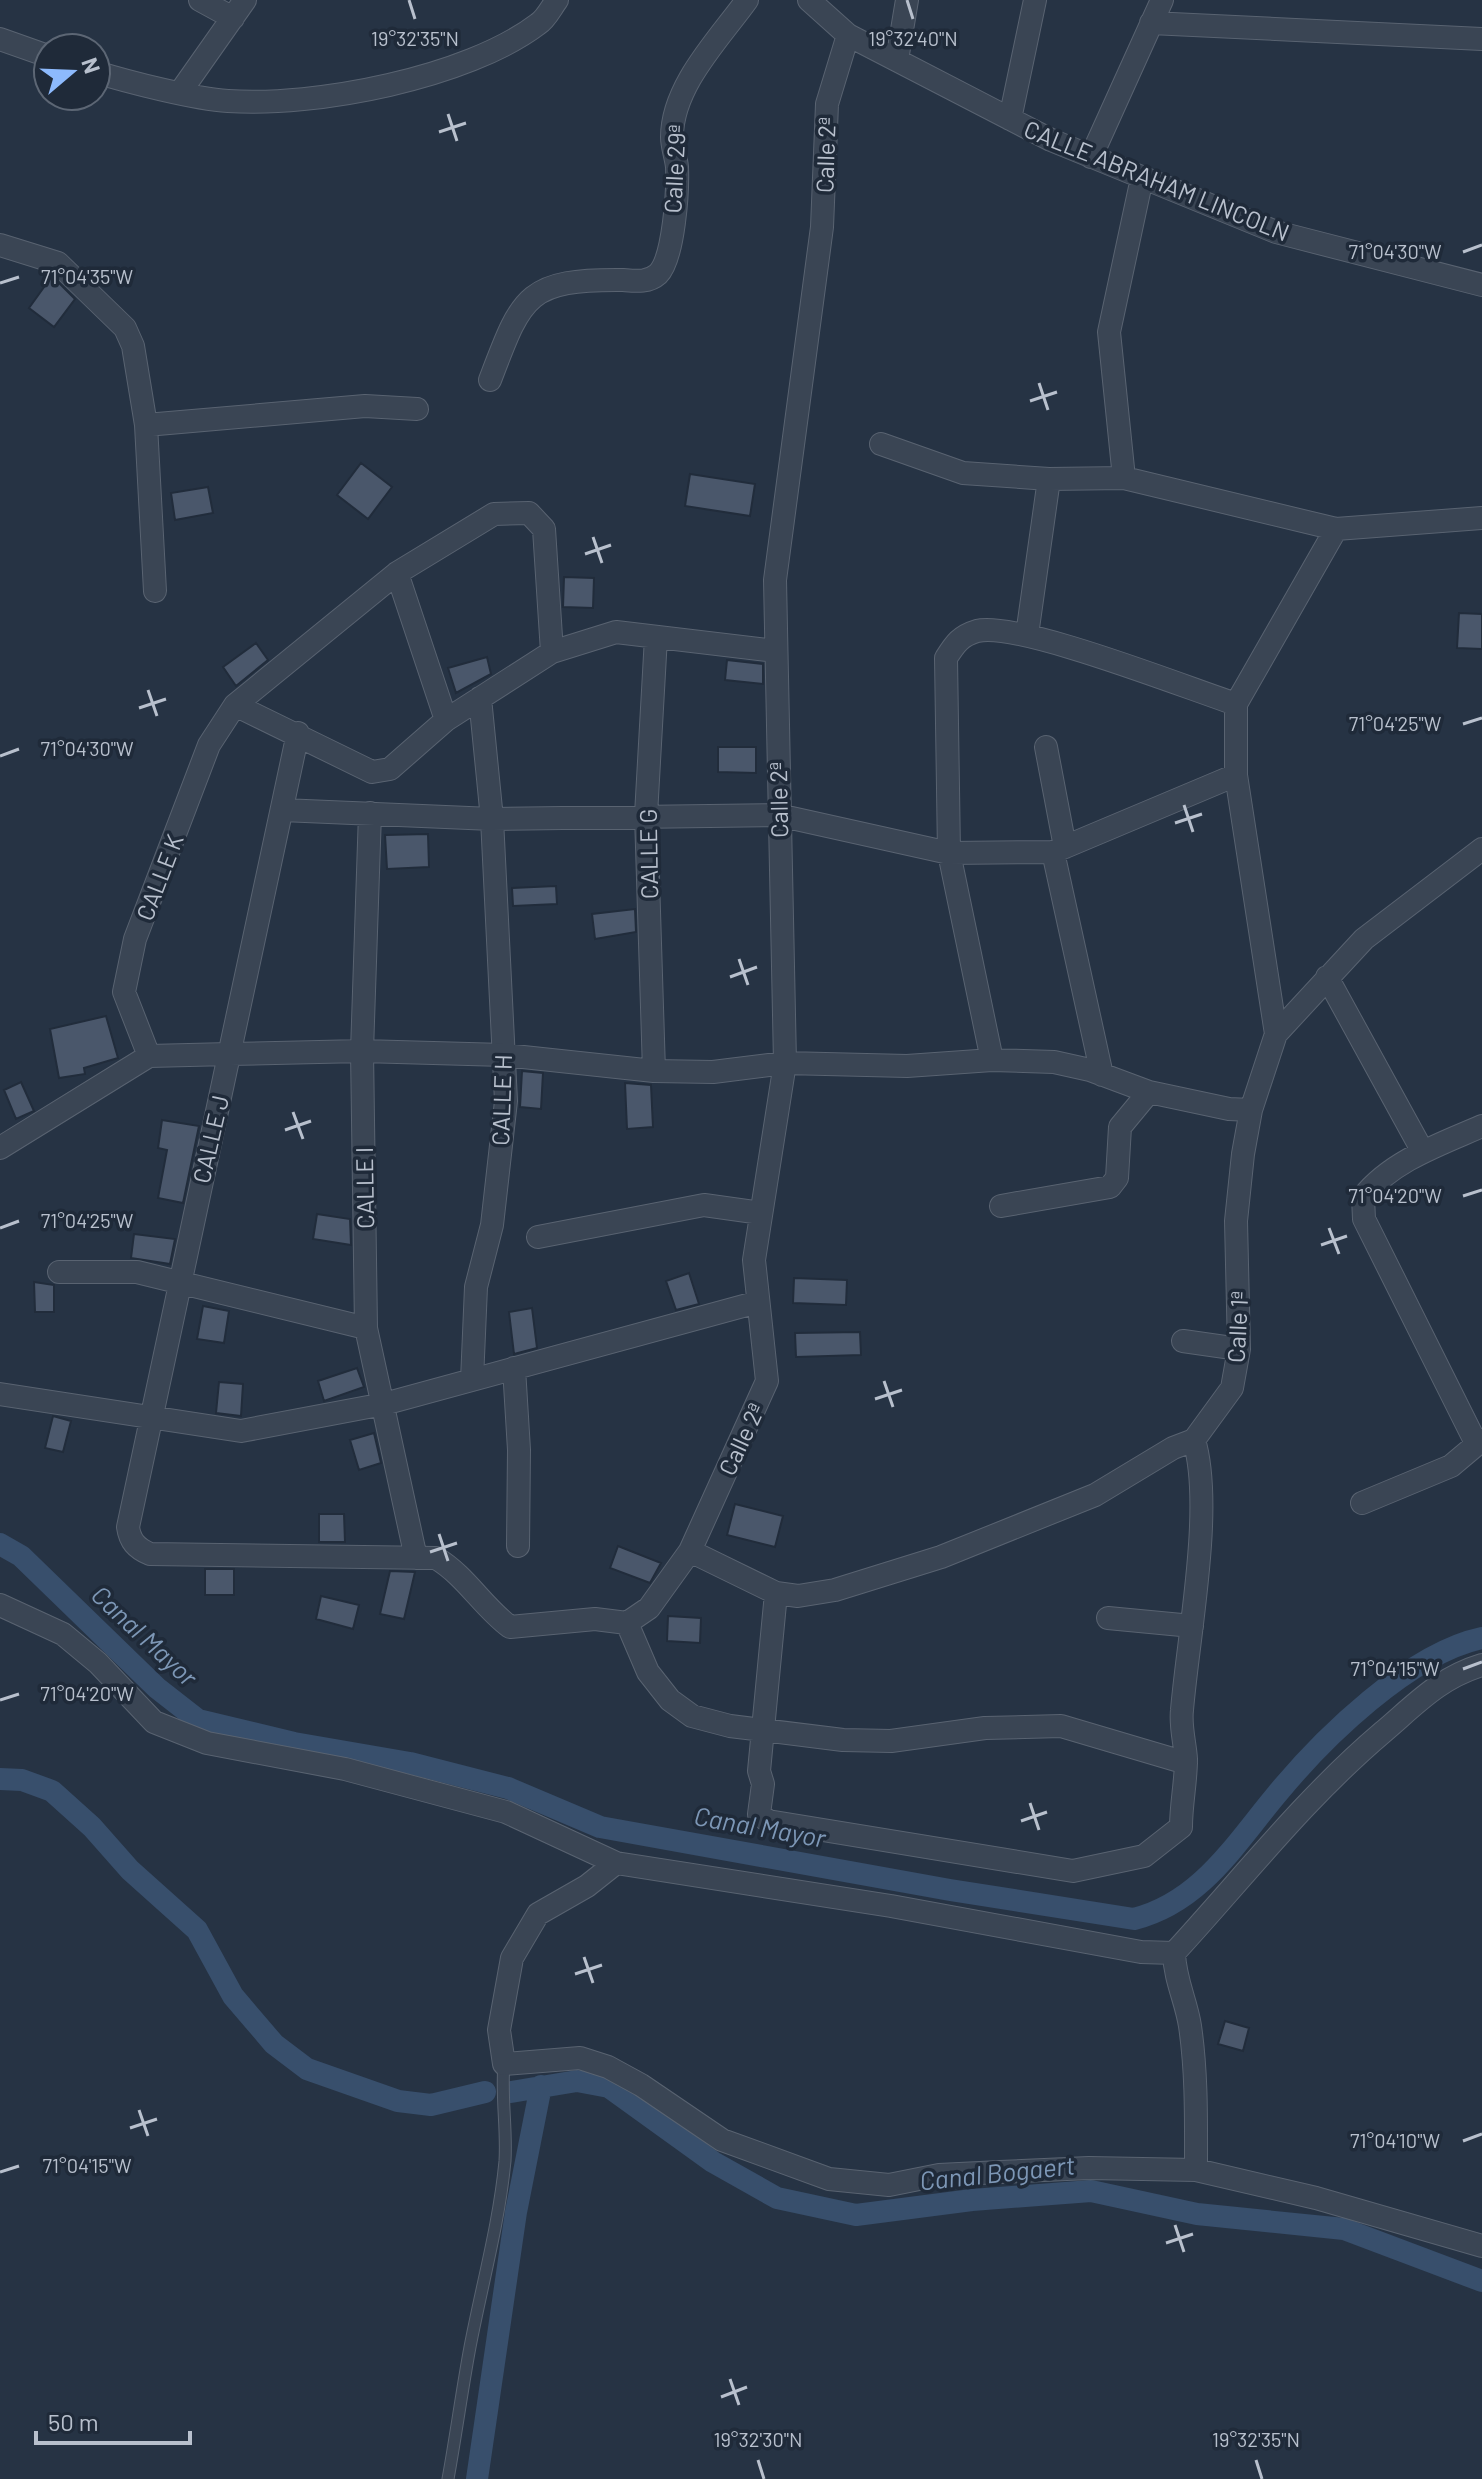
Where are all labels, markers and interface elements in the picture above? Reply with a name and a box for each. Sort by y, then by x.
text: 19°32'35"N [371,26,459,50]
text: 19°32'40"N [868,26,958,50]
north arrow [32,32,112,112]
text: N [77,54,107,76]
street label: CALLE ABRAHAM LINCOLN [1020,113,1294,247]
street label: Calle 2ª [809,117,841,193]
street label: Calle 29ª [657,124,691,214]
text: 71°04'30"W [1348,239,1442,263]
text: 71°04'35"W [41,264,134,288]
text: 71°04'25"W [1349,711,1442,735]
text: 71°04'30"W [40,736,134,760]
street label: Calle 2ª [763,762,793,838]
street label: CALLE G [633,809,663,899]
street label: CALLE K [129,829,189,924]
street label: CALLE H [485,1054,517,1146]
street label: CALLE J [186,1092,234,1186]
street label: CALLE I [349,1147,379,1229]
text: 71°04'20"W [1348,1183,1442,1207]
text: 71°04'25"W [41,1208,134,1232]
street label: Calle 1ª [1221,1291,1253,1363]
street label: Calle 2ª [712,1398,770,1480]
water label: Canal Mayor [86,1578,205,1692]
text: 71°04'15"W [1351,1656,1440,1680]
text: 71°04'20"W [40,1681,134,1705]
water label: Canal Mayor [692,1799,829,1853]
text: 71°04'10"W [1350,2128,1440,2152]
water label: Canal Bogaert [918,2148,1076,2196]
text: 71°04'15"W [43,2153,132,2177]
scale bar [36,2395,190,2445]
text: 50 m [48,2407,99,2436]
text: 19°32'30"N [713,2427,803,2451]
text: 19°32'35"N [1212,2427,1300,2451]

